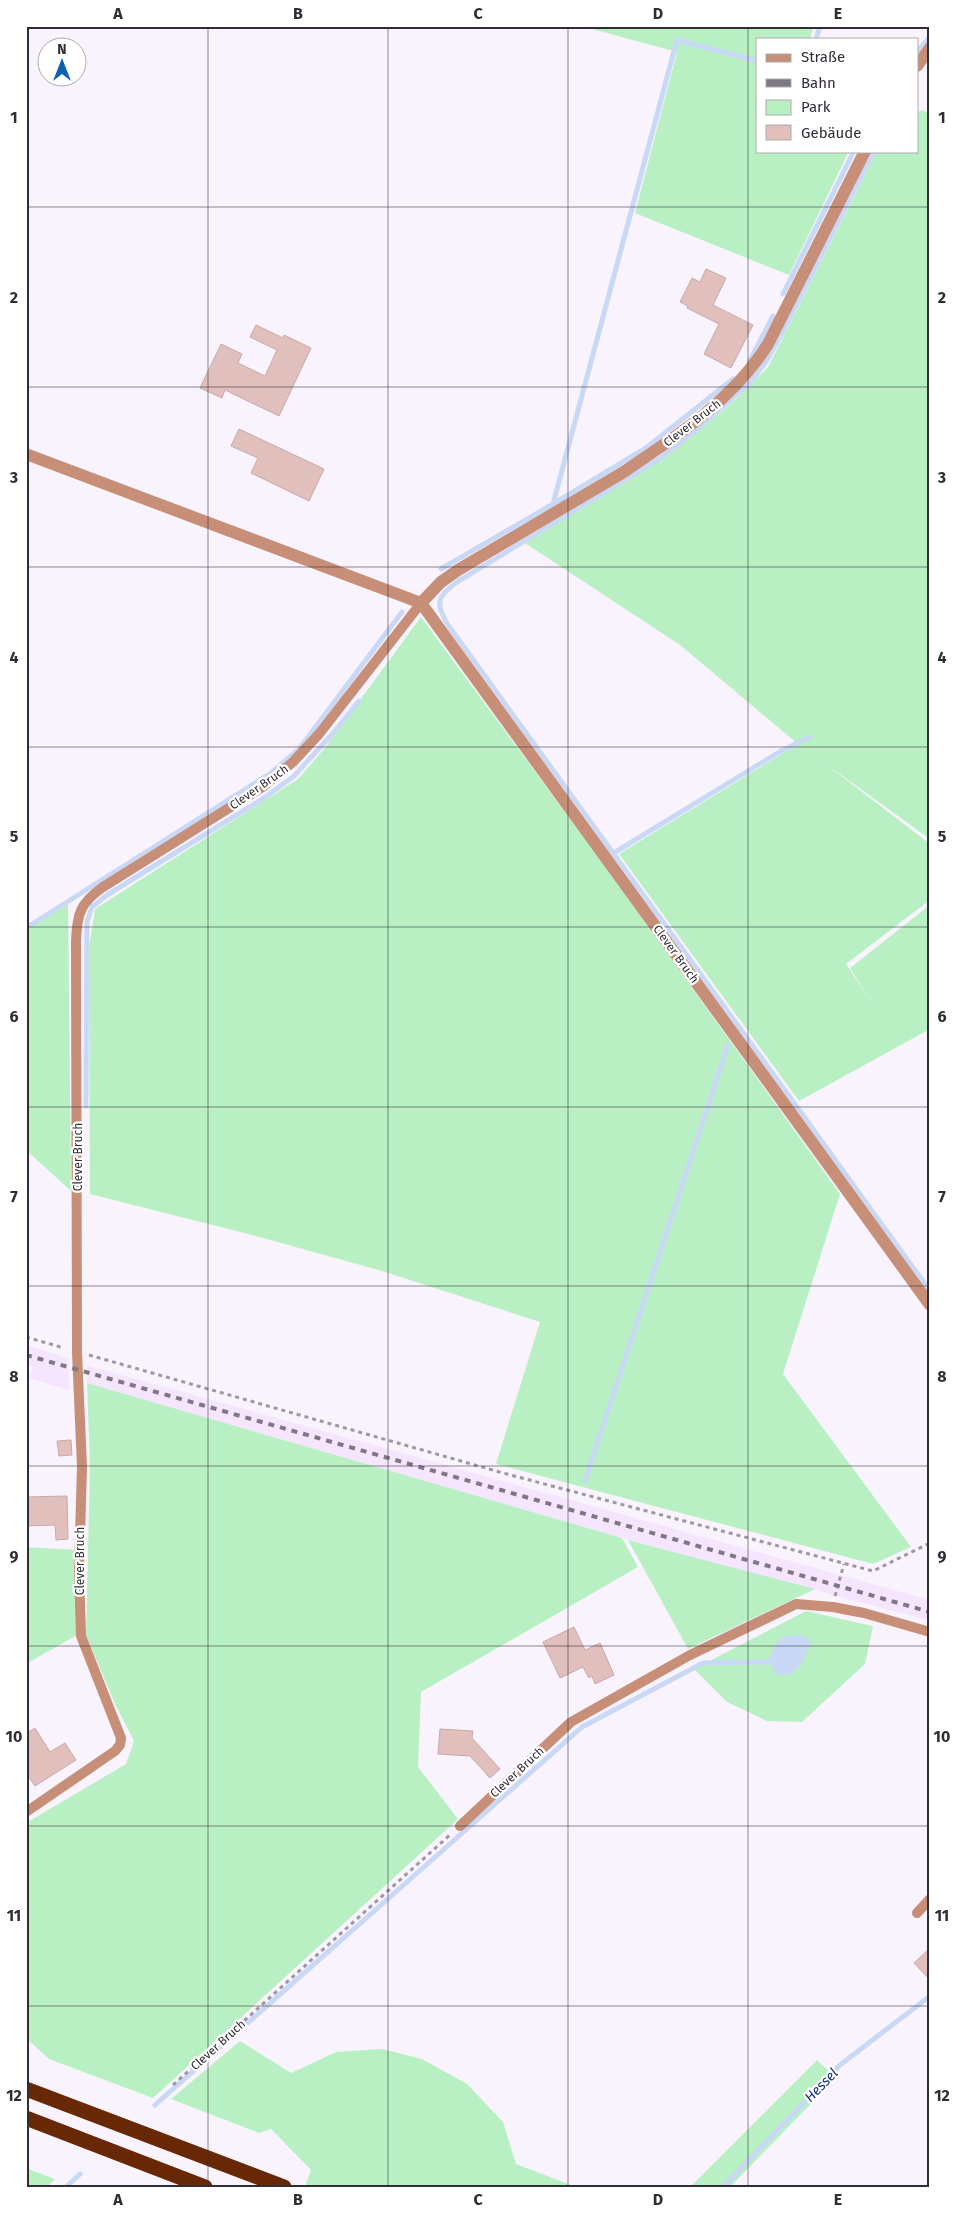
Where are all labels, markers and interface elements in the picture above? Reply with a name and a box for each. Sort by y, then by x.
text: A [112,4,123,23]
text: B [293,4,303,23]
text: C [473,4,483,23]
text: D [653,4,663,23]
text: E [834,4,842,23]
north arrow [38,38,88,88]
legend [756,38,918,152]
text: N [57,41,67,58]
text: Straße [801,48,845,66]
text: Bahn [801,74,836,92]
text: Park [801,98,831,116]
text: 1 [10,108,18,127]
text: 1 [938,108,946,127]
text: Gebäude [801,124,861,142]
text: 2 [10,288,18,307]
text: 2 [938,288,946,307]
street label: Clever Bruch [661,396,723,450]
text: 3 [9,468,18,487]
text: 3 [937,468,946,487]
text: 4 [9,648,19,667]
text: 4 [937,648,947,667]
street label: Clever Bruch [227,762,291,812]
text: 5 [10,827,19,846]
text: 5 [938,827,947,846]
street label: Clever Bruch [650,922,702,986]
text: 6 [9,1007,19,1026]
text: 6 [937,1007,947,1026]
street label: Clever Bruch [71,1123,85,1191]
text: 7 [10,1187,18,1206]
text: 7 [938,1187,946,1206]
text: 8 [9,1367,19,1386]
text: 8 [937,1367,947,1386]
street label: Clever Bruch [73,1527,87,1595]
text: 9 [10,1547,19,1566]
text: 9 [938,1547,947,1566]
text: 10 [6,1727,22,1746]
text: 10 [934,1727,950,1746]
street label: Clever Bruch [487,1744,547,1800]
text: 11 [7,1906,21,1925]
text: 11 [935,1906,949,1925]
street label: Clever Bruch [188,2017,248,2073]
water label: Hessel [801,2065,842,2106]
text: 12 [6,2086,22,2105]
text: 12 [934,2086,950,2105]
text: A [112,2190,123,2209]
text: B [293,2190,303,2209]
text: C [473,2190,483,2209]
text: D [653,2190,663,2209]
text: E [834,2190,842,2209]

